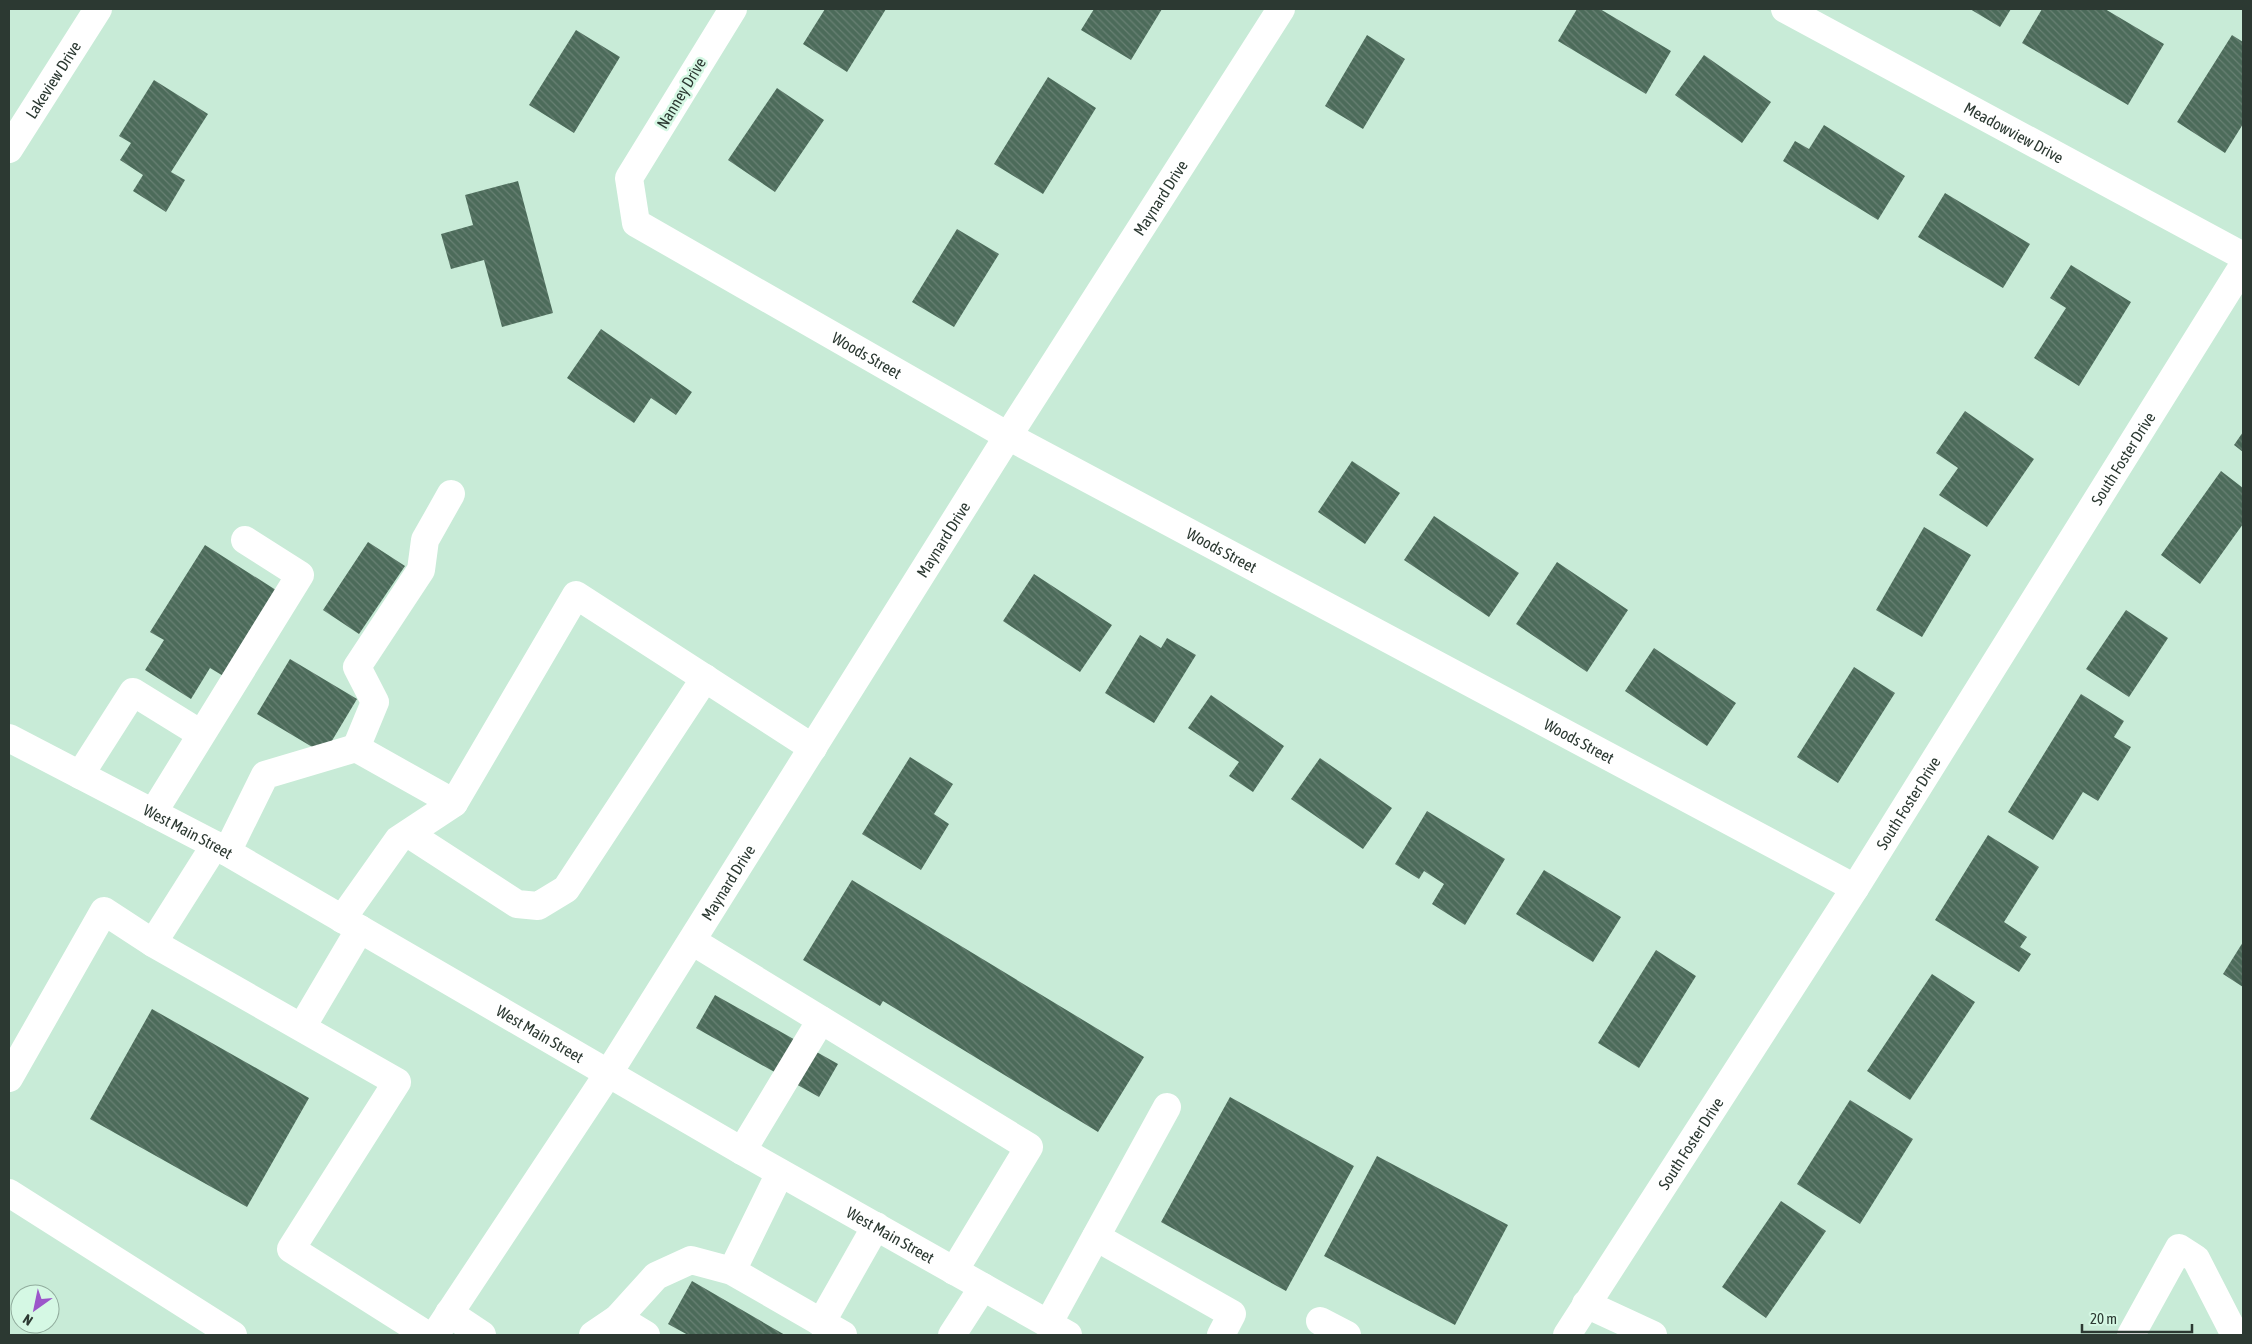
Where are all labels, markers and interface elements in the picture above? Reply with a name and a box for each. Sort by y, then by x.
street label: Lakeview Drive [22,38,84,122]
street label: Nanney Drive [653,54,710,132]
street label: Meadowview Drive [1961,98,2067,166]
street label: Maynard Drive [1130,157,1191,239]
street label: Woods Street [829,328,905,382]
street label: South Foster Drive [2087,409,2159,508]
street label: Maynard Drive [913,498,973,581]
street label: Woods Street [1184,524,1260,576]
street label: Woods Street [1541,715,1618,767]
street label: South Foster Drive [1872,753,1944,853]
street label: West Main Street [141,801,236,862]
street label: Maynard Drive [698,842,758,924]
street label: West Main Street [493,1001,587,1066]
street label: South Foster Drive [1654,1094,1727,1193]
street label: West Main Street [843,1203,938,1267]
north arrow [10,1284,60,1334]
scale bar [2082,1302,2192,1334]
text: 20 m [2090,1310,2117,1327]
text: N [20,1311,36,1329]

